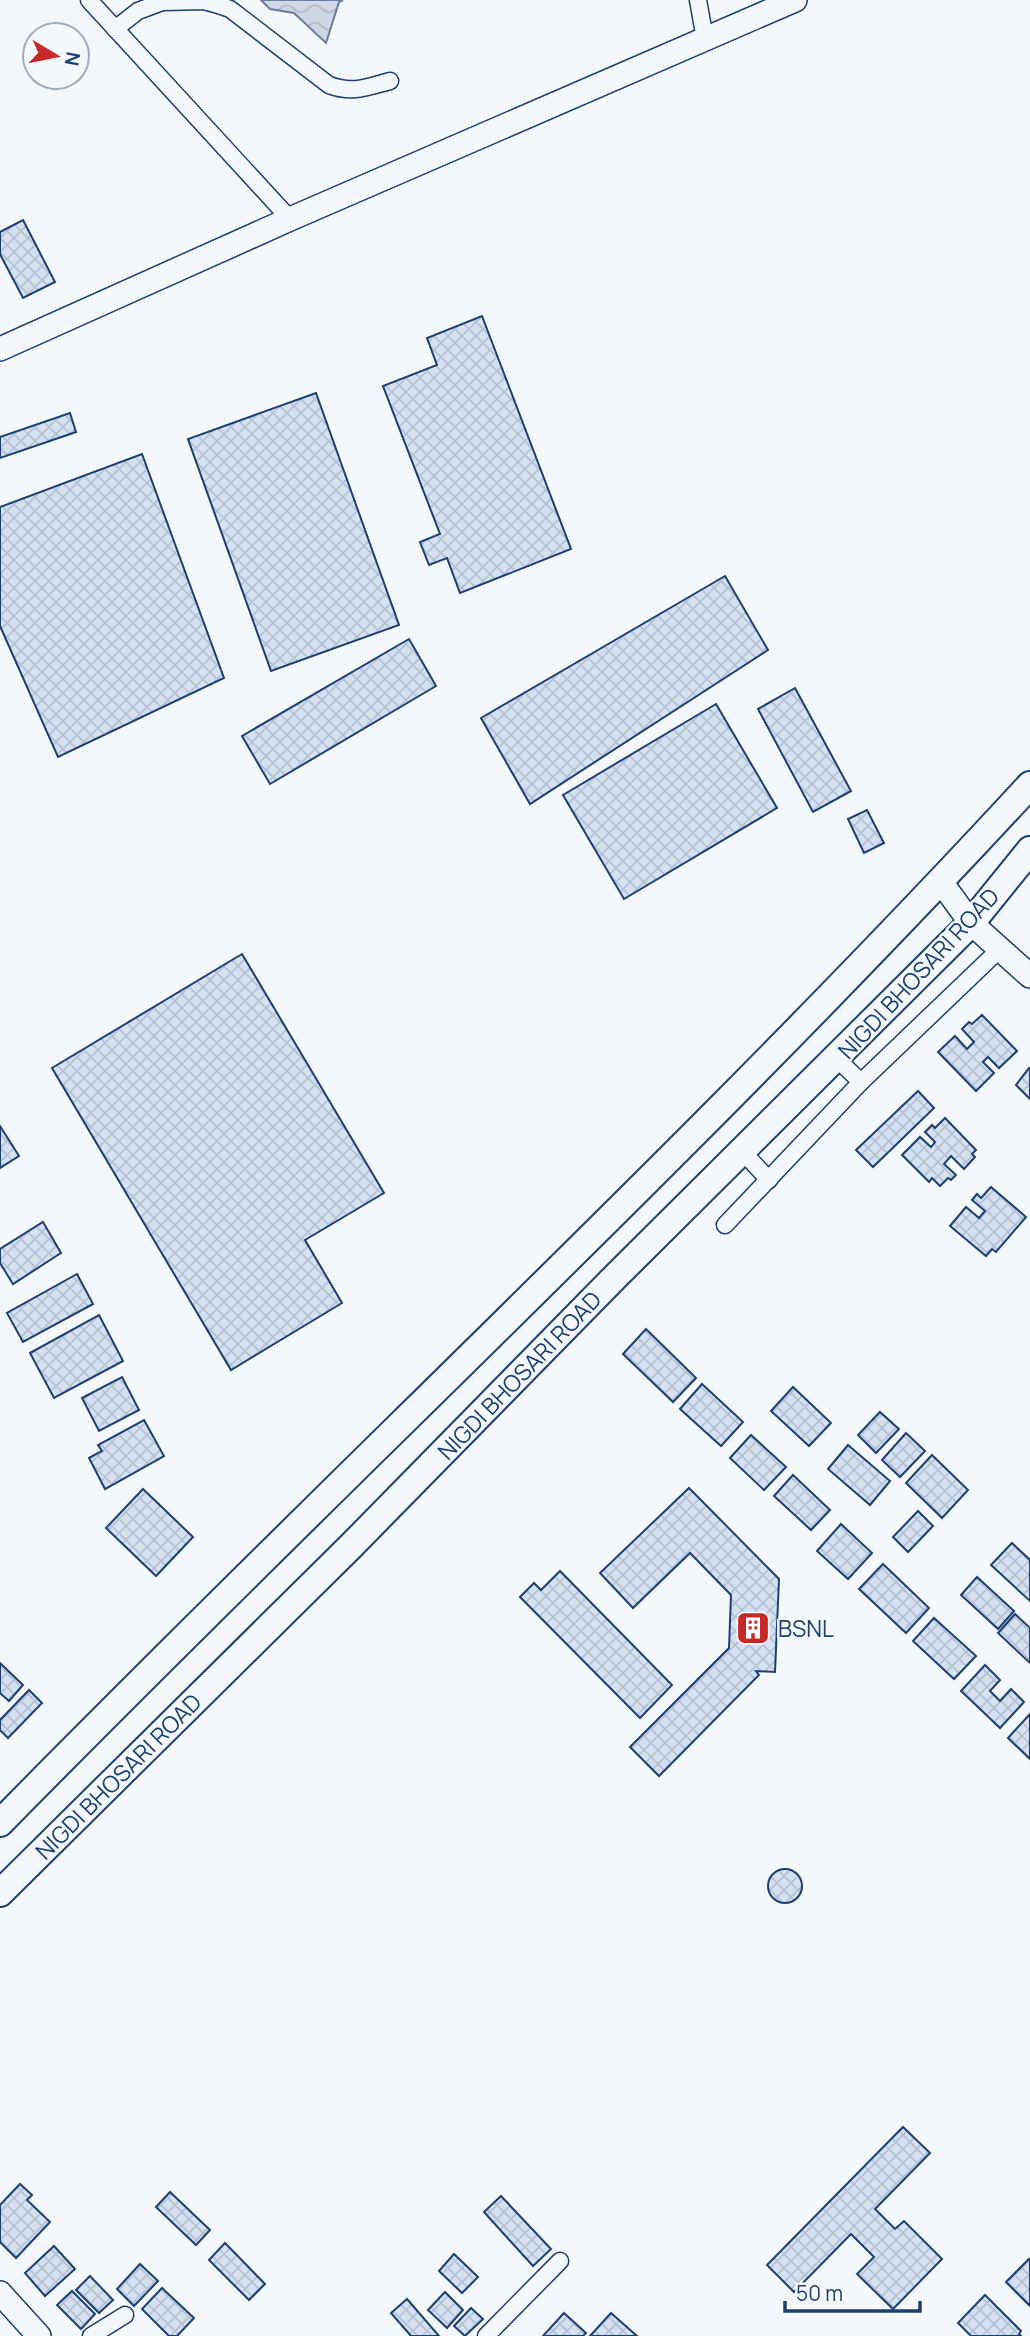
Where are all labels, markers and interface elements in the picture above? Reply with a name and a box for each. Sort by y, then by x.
north arrow [21,21,91,91]
text: N [59,50,87,68]
street label: NIGDI BHOSARI ROAD [830,880,1006,1066]
street label: NIGDI BHOSARI ROAD [430,1284,608,1466]
building icon: BSNL [734,1609,772,1647]
place label: BSNL [778,1612,834,1644]
street label: NIGDI BHOSARI ROAD [28,1686,208,1866]
scale bar [785,2270,920,2314]
text: 50 m [796,2279,843,2307]

